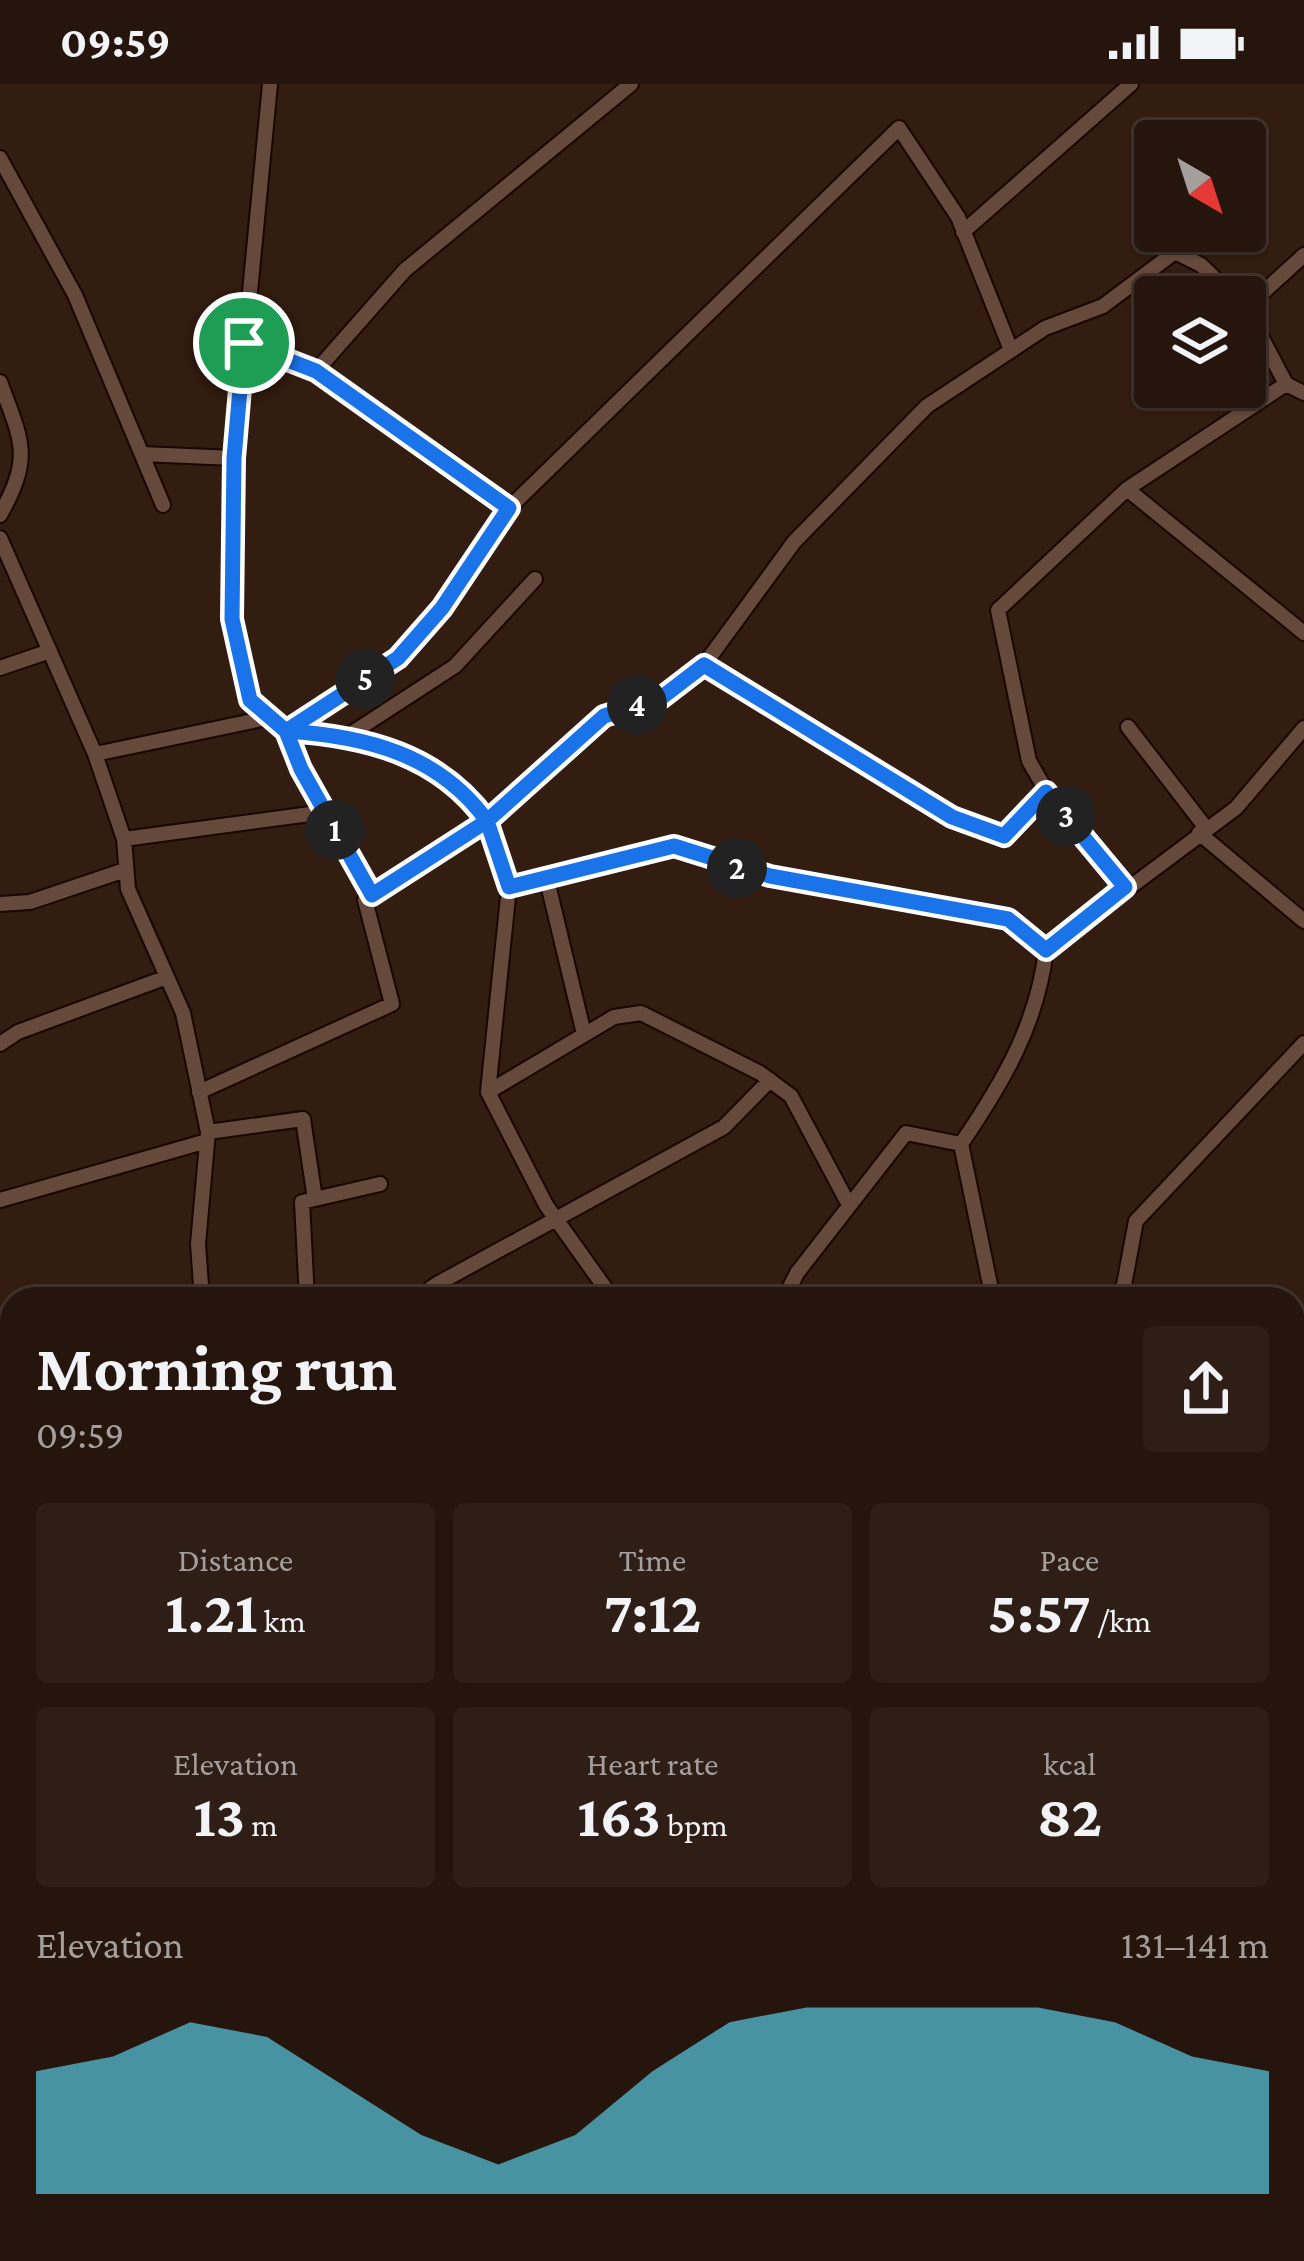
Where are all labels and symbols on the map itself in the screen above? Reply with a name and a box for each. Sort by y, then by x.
north arrow [1134,120,1266,252]
pin [193,292,295,394]
pin: 5 [335,649,395,709]
pin: 4 [607,675,667,735]
pin: 3 [1036,786,1096,846]
pin: 1 [305,800,365,860]
pin: 2 [707,838,767,898]

